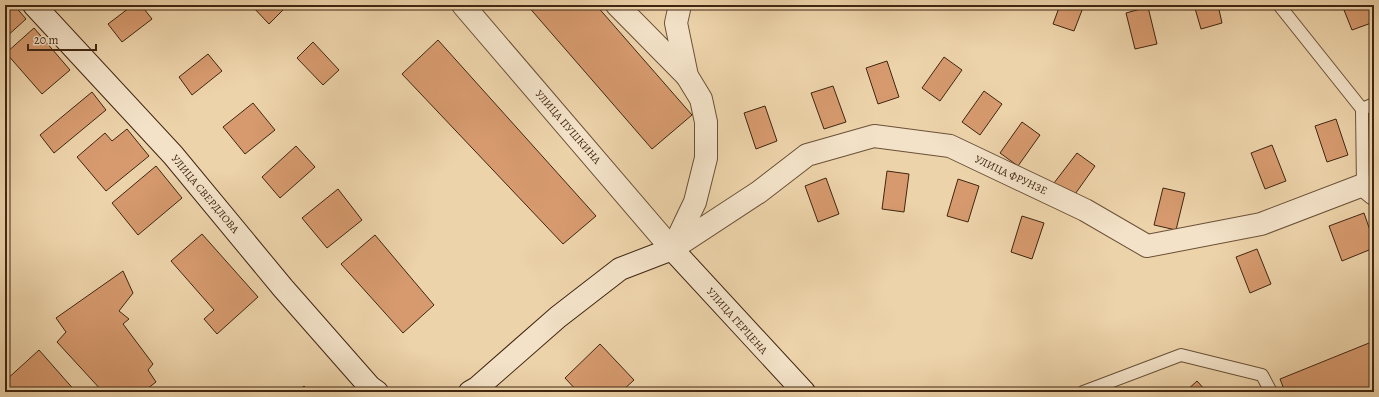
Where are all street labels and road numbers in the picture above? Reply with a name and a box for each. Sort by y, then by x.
street label: УЛИЦА ПУШКИНА [532,87,605,168]
street label: УЛИЦА СВЕРДЛОВА [168,151,243,237]
street label: УЛИЦА ФРУНЗЕ [972,152,1050,198]
street label: УЛИЦА ГЕРЦЕНА [703,285,771,358]

